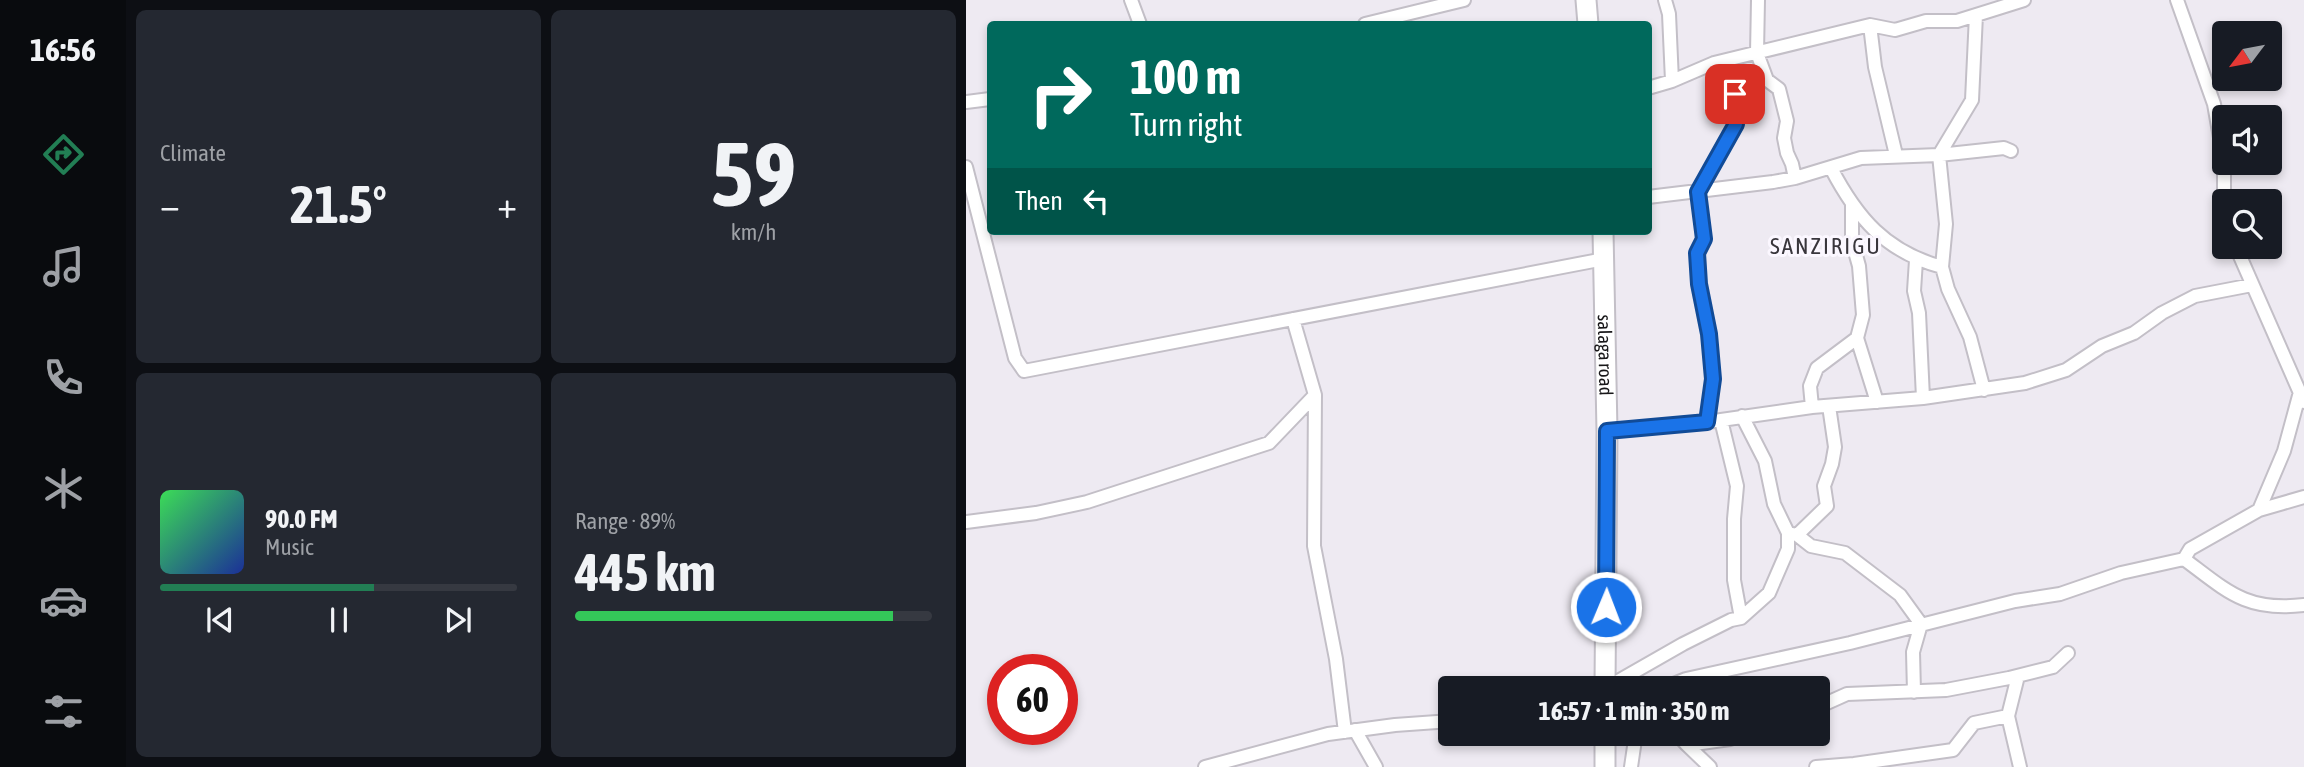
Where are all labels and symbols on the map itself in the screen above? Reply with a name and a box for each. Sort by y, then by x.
north arrow [2212,21,2282,91]
pin [1705,64,1765,124]
district label: SANZIRIGU [1770,233,1882,259]
street label: salaga road [1594,314,1617,396]
position arrow [1569,570,1643,644]
speed limit sign: 60 [987,654,1078,745]

